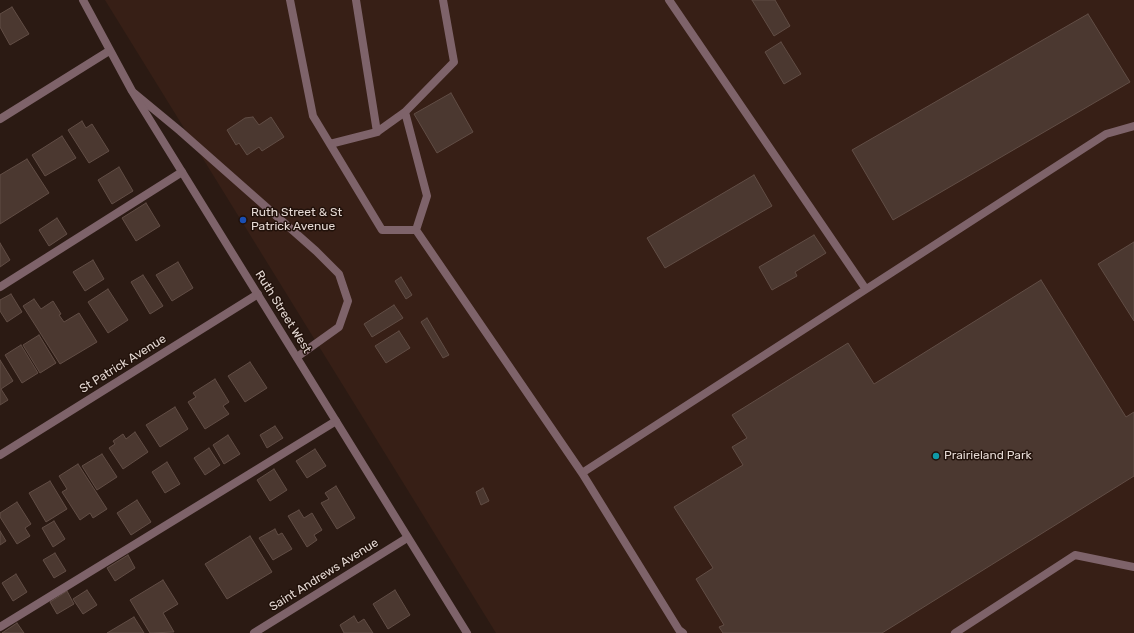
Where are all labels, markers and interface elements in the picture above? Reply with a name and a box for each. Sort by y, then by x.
place label: Ruth Street & St Patrick Avenue [251,206,342,234]
marker: Ruth Street & St Patrick Avenue [238,215,248,225]
street label: Ruth Street West [252,268,314,356]
street label: St Patrick Avenue [77,332,169,396]
place label: Prairieland Park [944,449,1032,463]
marker: Prairieland Park [931,451,941,461]
street label: Saint Andrews Avenue [267,536,381,614]

